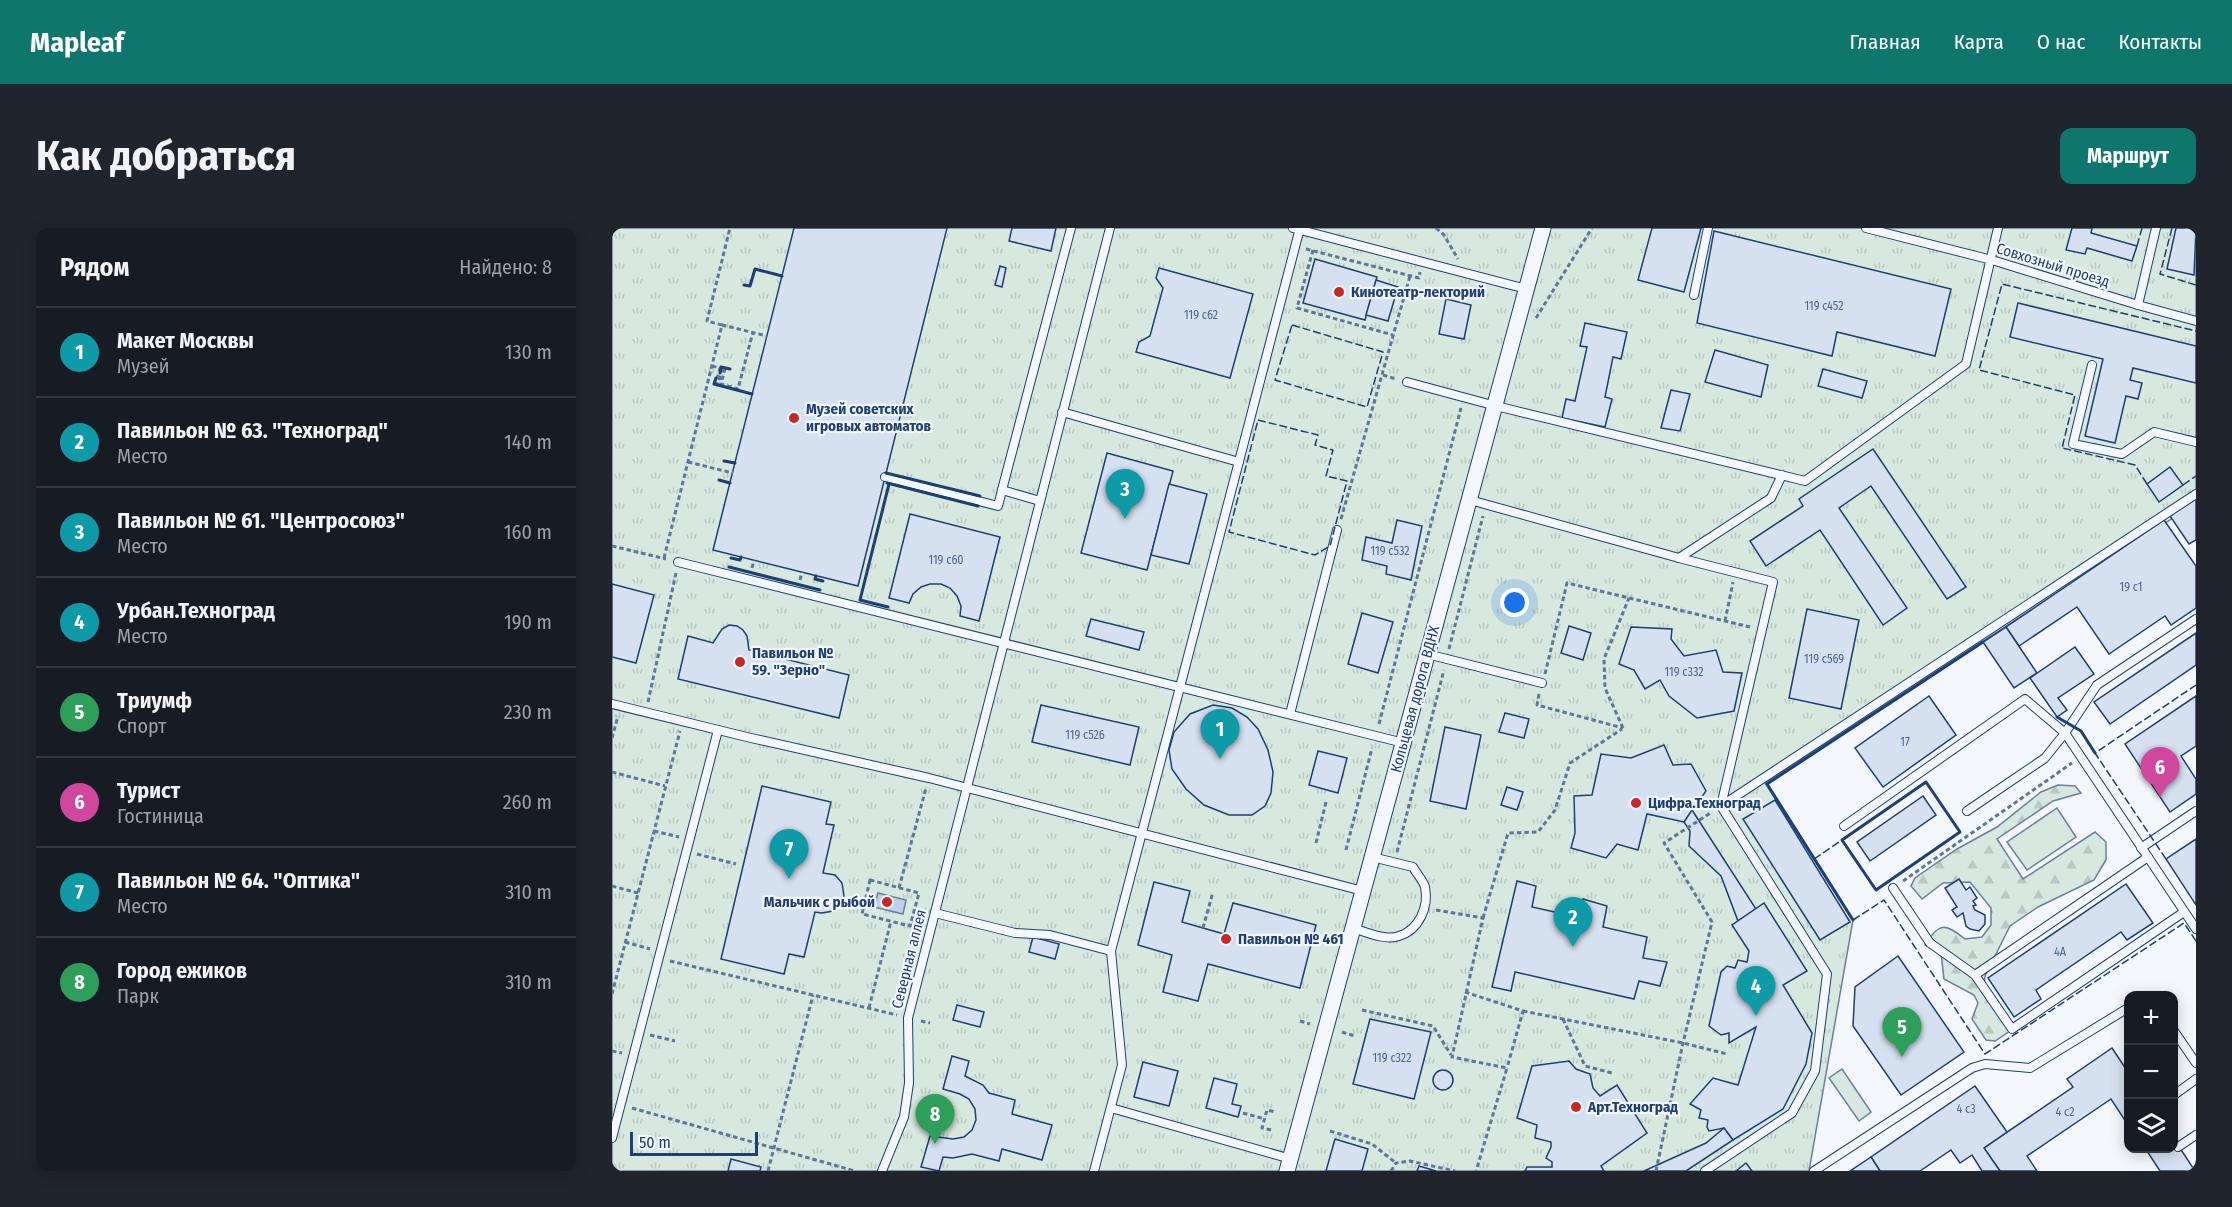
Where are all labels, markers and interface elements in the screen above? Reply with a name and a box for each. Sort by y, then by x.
text: Mapleaf [30,26,124,59]
text: Главная [1850,29,1921,55]
text: Карта [1954,29,2004,55]
text: О нас [2037,29,2085,55]
text: Контакты [2118,29,2202,55]
button: Маршрут [2060,128,2196,184]
text: Как добраться [36,131,296,181]
street label: Совхозный проезд [1994,239,2112,291]
text: Рядом [60,252,129,283]
text: Найдено: 8 [459,255,552,279]
place label: Кинотеатр-лекторий [1351,283,1485,301]
marker: Кинотеатр-лекторий [1332,285,1346,299]
house number: 119 с452 [1805,299,1844,313]
house number: 119 с62 [1184,308,1218,322]
text: Макет Москвы [117,327,254,354]
text: 1 [75,340,84,364]
text: 130 m [505,340,552,364]
text: Музей [117,354,169,378]
place label: Музей советских игровых автоматов [806,400,932,435]
marker: Музей советских игровых автоматов [787,411,801,425]
text: Павильон № 63. "Техноград" [117,417,388,444]
text: 2 [75,430,84,454]
text: 140 m [504,430,552,454]
text: Место [117,444,168,468]
pin: 3 [1106,470,1144,519]
text: Павильон № 61. "Центросоюз" [117,507,405,534]
text: 3 [75,520,84,544]
text: 160 m [504,520,552,544]
text: Место [117,534,168,558]
house number: 119 с532 [1370,544,1410,558]
house number: 119 с60 [928,553,964,567]
house number: 19 с1 [2119,580,2143,594]
your location [1500,588,1529,617]
text: Урбан.Техноград [117,597,275,624]
text: 4 [74,610,85,634]
text: 190 m [504,610,552,634]
street label: Кольцевая дорога ВДНХ [1387,623,1443,774]
text: Место [117,624,168,648]
place label: Павильон № 59. "Зерно" [752,644,833,679]
house number: 119 с569 [1804,652,1844,666]
marker: Павильон № 59. "Зерно" [733,655,747,669]
house number: 119 с332 [1664,665,1704,679]
text: Триумф [117,687,192,714]
text: 5 [75,700,84,724]
text: 230 m [504,700,552,724]
pin: 1 [1200,710,1240,759]
text: Спорт [117,714,166,738]
house number: 119 с526 [1065,728,1105,742]
house number: 17 [1900,735,1910,749]
pin: 6 [2140,748,2180,797]
text: Турист [117,777,180,804]
text: 6 [74,790,85,814]
text: 260 m [503,790,552,814]
place label: Цифра.Техноград [1648,794,1761,812]
marker: Цифра.Техноград [1629,796,1643,810]
text: Гостиница [117,804,204,828]
pin: 7 [770,830,808,879]
text: Павильон № 64. "Оптика" [117,867,360,894]
text: 7 [75,880,84,904]
text: 310 m [505,880,552,904]
place label: Мальчик с рыбой [764,893,875,911]
text: Место [117,894,168,918]
marker: Мальчик с рыбой [880,895,894,909]
pin: 2 [1554,898,1592,947]
street label: Северная аллея [888,908,930,1010]
place label: Павильон № 461 [1238,930,1344,948]
marker: Павильон № 461 [1219,932,1233,946]
house number: 4А [2054,945,2067,959]
text: Город ежиков [117,957,247,984]
pin: 4 [1736,966,1776,1016]
text: 8 [74,970,85,994]
text: 310 m [505,970,552,994]
text: Парк [117,984,159,1008]
map controls [2124,991,2178,1153]
button: + [2124,991,2178,1045]
pin: 5 [1882,1008,1922,1057]
button: − [2124,1045,2178,1099]
house number: 119 с322 [1373,1051,1411,1065]
pin: 8 [916,1094,954,1144]
place label: Арт.Техноград [1587,1098,1678,1116]
button: layers [2124,1099,2178,1153]
marker: Арт.Техноград [1569,1100,1583,1114]
house number: 4 с3 [1956,1102,1976,1116]
house number: 4 с2 [2055,1105,2075,1119]
scale bar [630,1129,758,1156]
text: 50 m [639,1133,671,1152]

